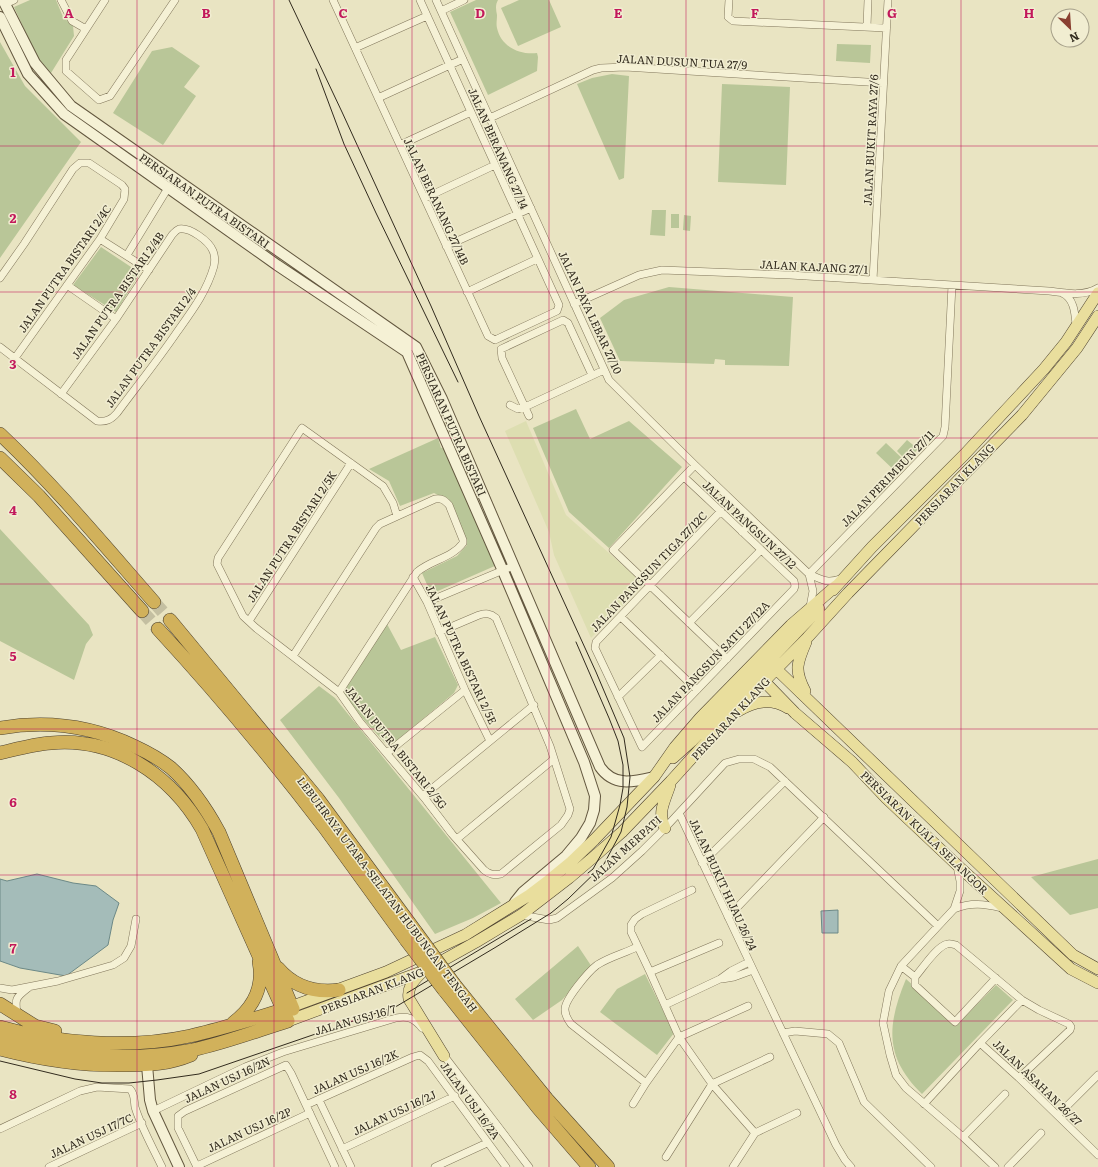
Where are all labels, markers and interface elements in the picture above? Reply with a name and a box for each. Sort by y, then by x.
text: A [64,3,74,22]
text: B [202,3,211,22]
text: C [338,3,348,22]
text: D [475,3,485,22]
text: E [614,3,623,22]
text: F [751,3,759,22]
text: G [887,3,897,22]
text: H [1024,3,1035,22]
north arrow [1050,8,1090,48]
text: N [1067,29,1082,47]
street label: JALAN DUSUN TUA 27/9 [616,50,748,72]
text: 1 [10,62,16,81]
street label: JALAN BUKIT RAYA 27/6 [859,74,881,206]
street label: JALAN BERANANG 27/14 [465,85,533,211]
street label: JALAN BERANANG 27/14B [400,135,474,267]
street label: PERSIARAN PUTRA BISTARI [137,149,273,251]
street label: JALAN PUTRA BISTARI 2/4C [15,202,113,334]
street label: JALAN PUTRA BISTARI 2/4B [68,229,166,361]
street label: JALAN PAYA LEBAR 27/10 [555,248,627,376]
street label: JALAN KAJANG 27/1 [759,255,869,277]
street label: JALAN PUTRA BISTARI 2/4 [102,284,198,410]
street label: PERSIARAN PUTRA BISTARI [413,350,491,498]
text: 3 [9,354,17,373]
street label: JALAN PERIMBUN 27/11 [837,426,938,530]
street label: PERSIARAN KLANG [910,439,998,529]
street label: JALAN PUTRA BISTARI 2/5K [242,467,340,605]
street label: JALAN PANGSUN 27/12 [700,476,801,572]
text: 4 [9,500,17,519]
street label: JALAN PANGSUN TIGA 27/12C [586,507,710,635]
street label: JALAN PUTRA BISTARI 2/5E [423,581,501,727]
street label: JALAN PANGSUN SATU 27/12A [647,597,773,725]
text: 5 [9,646,17,665]
street label: PERSIARAN KLANG [687,673,773,763]
street label: JALAN PUTRA BISTARI 2/5G [342,682,452,812]
street label: PERSIARAN KUALA SELANGOR [858,767,992,897]
street label: LEBUHRAYA UTARA–SELATAN HUBUNGAN TENGAH [294,773,482,1015]
text: 6 [9,792,17,811]
street label: JALAN MERPATI [586,811,664,885]
street label: JALAN BUKIT HIJAU 26/24 [686,815,762,953]
text: 7 [9,938,17,957]
street label: PERSIARAN KLANG [318,963,426,1017]
street label: JALAN USJ 16/7 [312,1000,398,1038]
street label: JALAN ASAHAN 26/27 [990,1035,1086,1129]
street label: JALAN USJ 16/2K [309,1045,401,1097]
street label: JALAN USJ 16/2N [181,1052,273,1106]
street label: JALAN USJ 16/2A [437,1058,505,1142]
text: 8 [9,1084,17,1103]
street label: JALAN USJ 16/2J [350,1086,438,1138]
street label: JALAN USJ 16/2P [204,1102,294,1155]
street label: JALAN USJ 17/7C [47,1109,136,1161]

